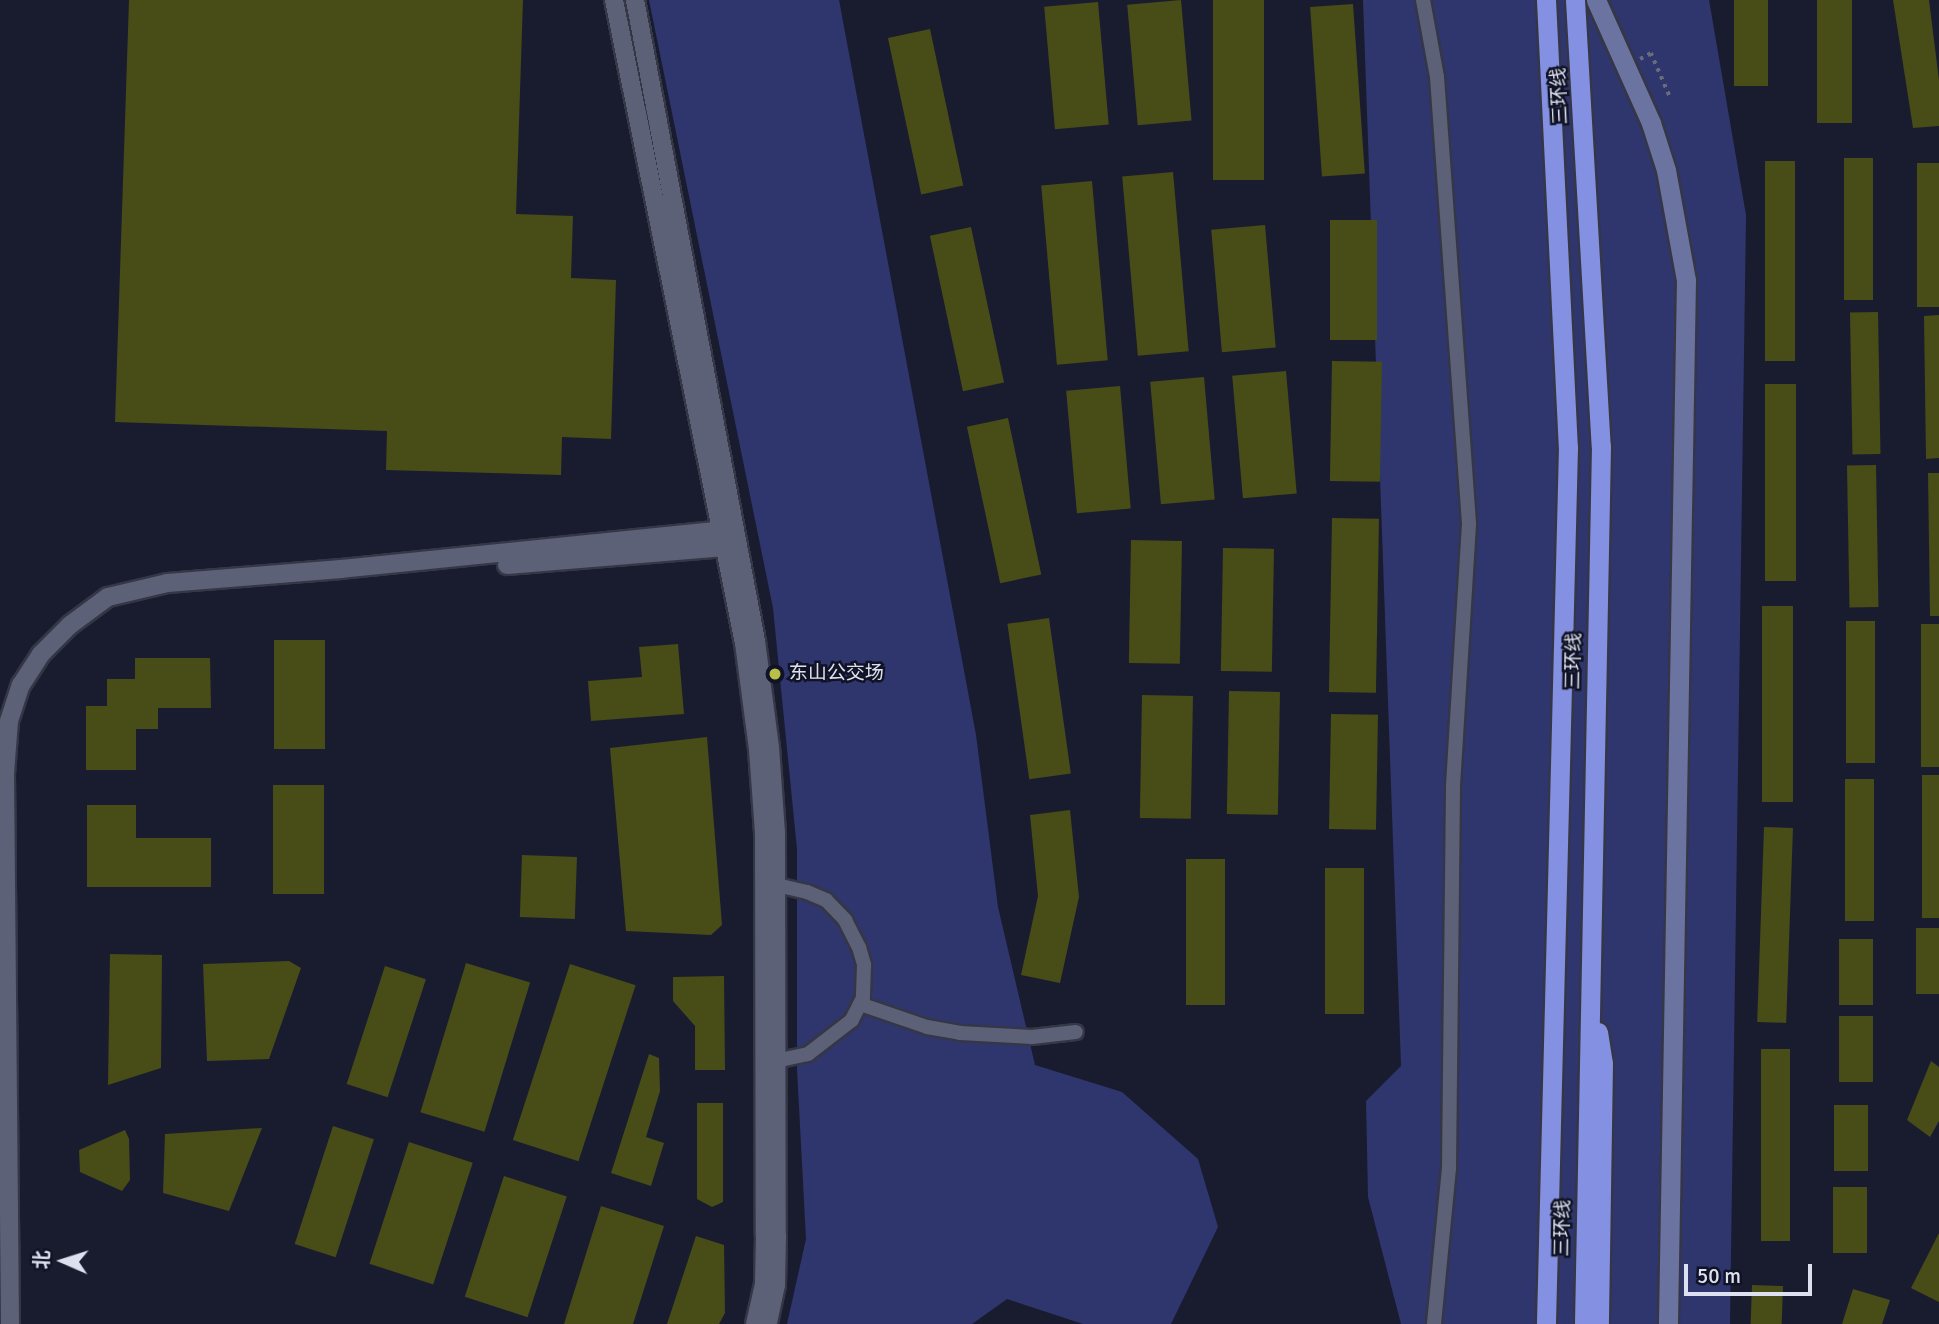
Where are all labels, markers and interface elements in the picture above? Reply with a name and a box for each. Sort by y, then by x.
street label: 三环线 [1547,67,1573,125]
street label: 三环线 [1562,632,1586,690]
place label: 东山公交场 [789,663,884,685]
marker: 东山公交场 [767,666,783,682]
street label: 三环线 [1551,1199,1575,1257]
north arrow [28,1226,98,1296]
text: 北 [30,1250,55,1270]
scale bar [1687,1250,1815,1294]
text: 50 m [1697,1263,1741,1289]

